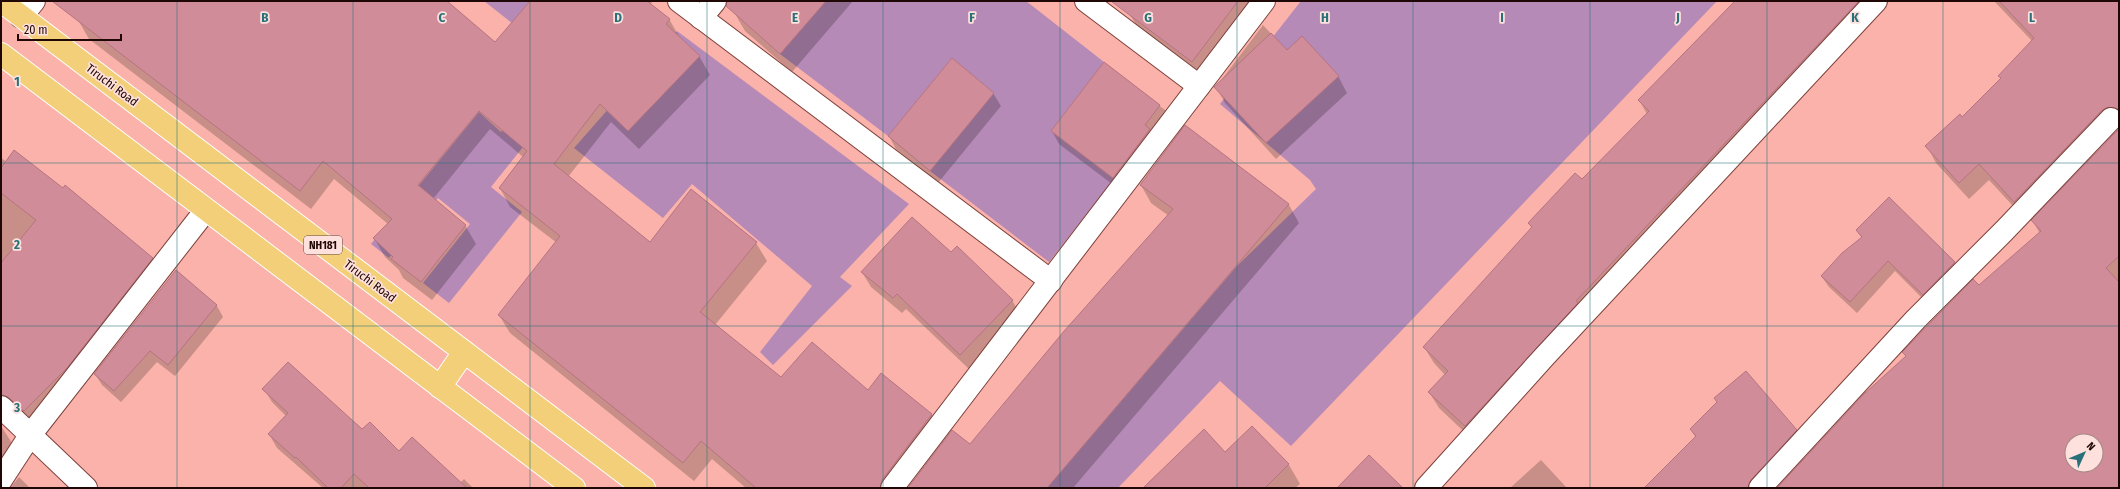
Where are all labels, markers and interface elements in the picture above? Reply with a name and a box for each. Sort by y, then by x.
text: B [261,10,269,25]
text: C [439,10,446,25]
text: D [614,10,622,25]
text: E [792,10,798,25]
text: F [969,10,975,25]
text: G [1144,10,1152,25]
text: H [1321,10,1329,25]
text: I [1500,10,1504,25]
text: J [1675,10,1680,25]
text: K [1851,10,1859,25]
text: L [2029,10,2035,25]
scale bar [18,16,121,42]
text: 20 m [24,23,48,37]
street label: Tiruchi Road [83,61,141,109]
text: 1 [14,74,20,89]
road number: NH181 [304,236,342,254]
text: 2 [13,237,20,252]
street label: Tiruchi Road [341,257,399,305]
text: 3 [13,400,20,415]
north arrow [2064,433,2104,473]
text: N [2084,440,2098,453]

